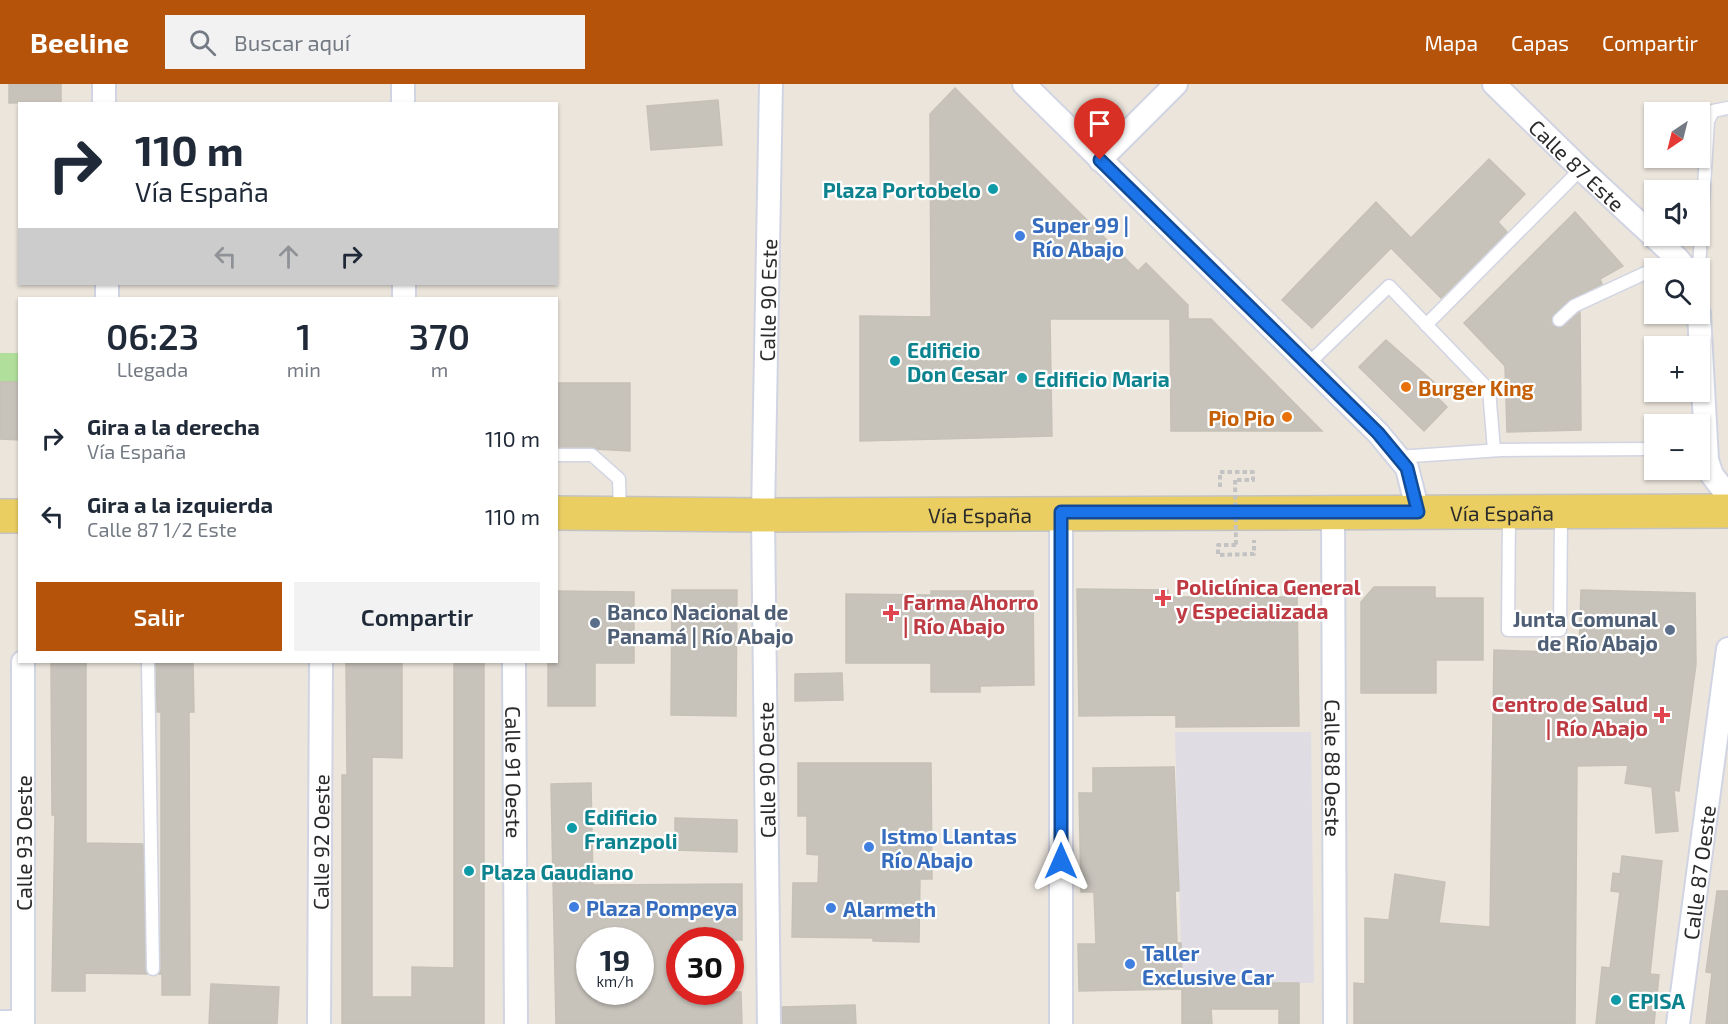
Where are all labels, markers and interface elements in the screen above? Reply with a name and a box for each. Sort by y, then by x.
search box [165,15,585,69]
text: Beeline [30,25,129,59]
icon: search [186,26,219,59]
text: Buscar aquí [234,29,350,55]
text: Mapa [1424,30,1478,55]
text: Capas [1511,30,1569,55]
text: Compartir [1602,30,1698,55]
pin [1074,98,1125,160]
north arrow [1644,102,1710,168]
map controls [1644,102,1710,480]
icon: arrive [1083,107,1116,140]
street label: Calle 87 Este [1525,114,1630,216]
text: 110 m [135,124,244,174]
icon: right [36,126,114,204]
text: Vía España [135,175,269,207]
place label: Plaza Portobelo [823,177,981,202]
button: sound [1644,180,1710,246]
marker: Plaza Portobelo [986,182,1000,196]
place label: Super 99 | Río Abajo [1032,212,1129,261]
marker: Super 99 | Río Abajo [1013,229,1027,243]
street label: Calle 90 Este [753,238,781,362]
icon: left [209,240,242,273]
icon: ahead [272,240,305,273]
icon: right [335,240,368,273]
button: search [1644,258,1710,324]
text: 06:23 [106,314,199,357]
text: 1 [296,314,311,357]
text: 370 [409,314,470,357]
button: + [1644,336,1710,402]
place label: Edificio Don Cesar [907,337,1007,386]
marker: Edificio Don Cesar [888,354,902,368]
text: Llegada [117,357,188,381]
text: min [287,357,321,381]
text: m [431,357,448,381]
place label: Edificio Maria [1034,366,1170,391]
marker: Edificio Maria [1015,371,1029,385]
place label: Burger King [1418,375,1534,400]
marker: Burger King [1399,380,1413,394]
place label: Pio Pio [1208,405,1275,430]
marker: Pio Pio [1280,410,1294,424]
text: Gira a la derecha [87,413,260,439]
button: − [1644,414,1710,480]
icon: right [36,422,69,455]
text: 110 m [485,425,540,451]
text: Vía España [87,439,186,463]
text: Gira a la izquierda [87,491,273,517]
street label: Vía España [1450,499,1554,525]
icon: left [36,500,69,533]
street label: Vía España [928,501,1032,527]
text: 110 m [485,503,540,529]
text: Calle 87 1/2 Este [87,517,237,541]
place label: Policlínica General y Especializada [1176,574,1361,624]
button: Salir [36,582,282,651]
button: Compartir [294,582,540,651]
place label: Farma Ahorro | Río Abajo [903,589,1039,638]
marker: Policlínica General y Especializada [1154,589,1172,607]
place label: Banco Nacional de Panamá | Río Abajo [607,599,794,648]
marker: Farma Ahorro | Río Abajo [884,606,898,620]
place label: Junta Comunal de Río Abajo [1513,606,1658,655]
marker: Banco Nacional de Panamá | Río Abajo [588,616,602,630]
marker: Junta Comunal de Río Abajo [1663,623,1677,637]
place label: Centro de Salud | Río Abajo [1492,691,1648,740]
street label: Calle 88 Oeste [1321,699,1347,837]
street label: Calle 90 Oeste [752,702,780,838]
street label: Calle 91 Oeste [502,706,527,838]
marker: Centro de Salud | Río Abajo [1653,706,1671,724]
street label: Calle 92 Oeste [307,774,333,910]
street label: Calle 93 Oeste [11,775,36,911]
place label: Edificio Franzpoli [584,804,678,853]
street label: Calle 87 Oeste [1677,804,1720,941]
marker: Edificio Franzpoli [565,821,579,835]
place label: Istmo Llantas Río Abajo [881,823,1017,872]
position arrow [1029,829,1093,893]
marker: Istmo Llantas Río Abajo [862,840,876,854]
place label: Plaza Gaudiano [481,859,634,884]
marker: Plaza Gaudiano [462,864,476,878]
place label: Plaza Pompeya [586,895,737,921]
place label: Alarmeth [843,896,936,921]
marker: Plaza Pompeya [567,900,581,914]
marker: Alarmeth [824,901,838,915]
speed limit sign: 30 [666,927,744,1005]
place label: Taller Exclusive Car [1142,940,1274,989]
text: 19 [600,941,630,977]
marker: Taller Exclusive Car [1123,957,1137,971]
text: km/h [596,972,634,990]
place label: EPISA [1628,988,1686,1013]
marker: EPISA [1609,993,1623,1007]

